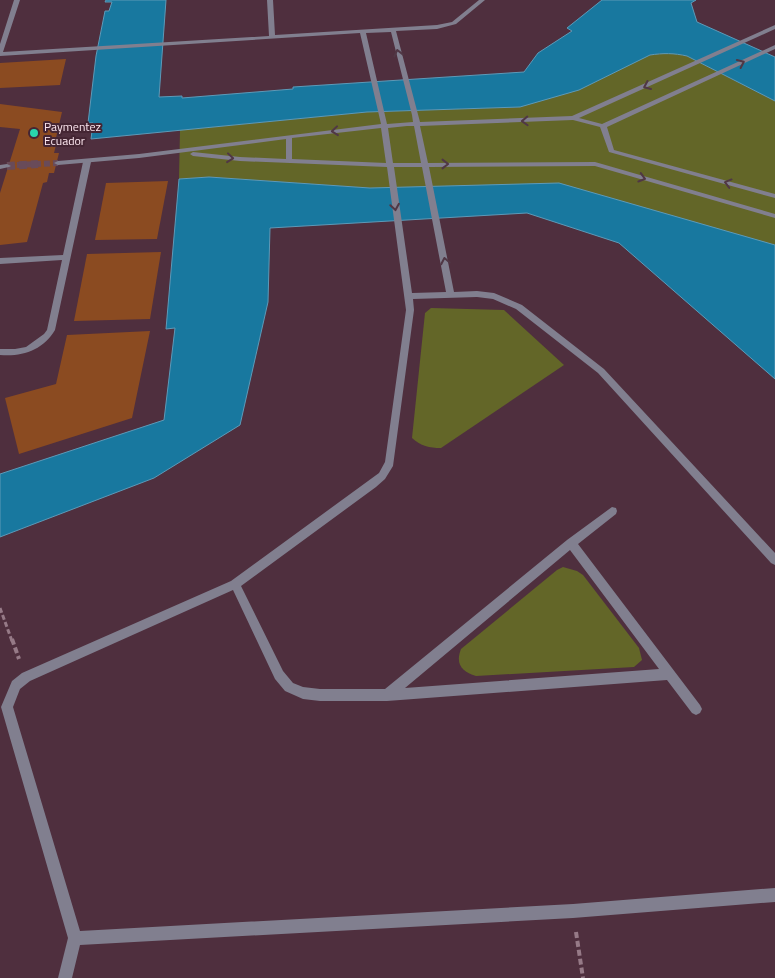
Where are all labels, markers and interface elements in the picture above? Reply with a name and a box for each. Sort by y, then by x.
one-way arrow [393,48,404,57]
one-way arrow [736,59,745,69]
one-way arrow [643,79,652,90]
one-way arrow [520,115,528,126]
place label: Paymentez Ecuador [44,117,101,150]
one-way arrow [331,125,339,136]
marker: Paymentez Ecuador [28,127,40,139]
one-way arrow [227,152,235,163]
one-way arrow [442,159,449,169]
one-way arrow [638,172,646,182]
one-way arrow [724,178,732,189]
one-way arrow [390,202,400,211]
one-way arrow [440,257,450,265]

